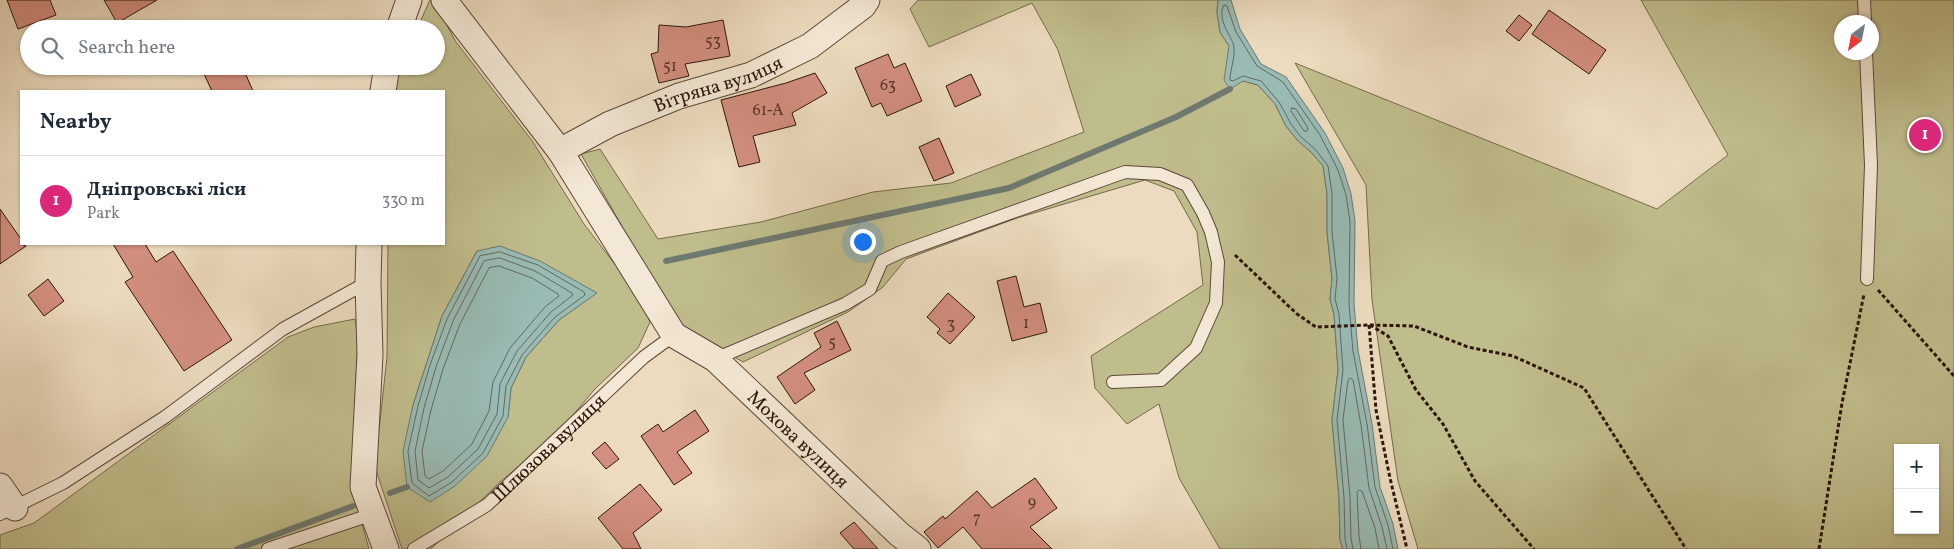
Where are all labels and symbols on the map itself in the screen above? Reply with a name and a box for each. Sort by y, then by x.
north arrow [1834,15,1879,60]
house number: 53 [705,31,721,53]
street label: Вітряна вулиця [650,50,787,120]
house number: 51 [663,56,677,78]
house number: 63 [880,75,896,97]
house number: 61-А [753,100,783,122]
pin: 1 [1909,116,1941,154]
your location [850,229,876,255]
house number: 1 [1023,313,1029,335]
house number: 3 [947,314,955,336]
house number: 5 [828,332,836,354]
street label: Мохова вулиця [741,385,854,495]
street label: Шлюзова вулиця [487,389,612,509]
house number: 9 [1028,492,1036,514]
house number: 7 [973,508,981,530]

